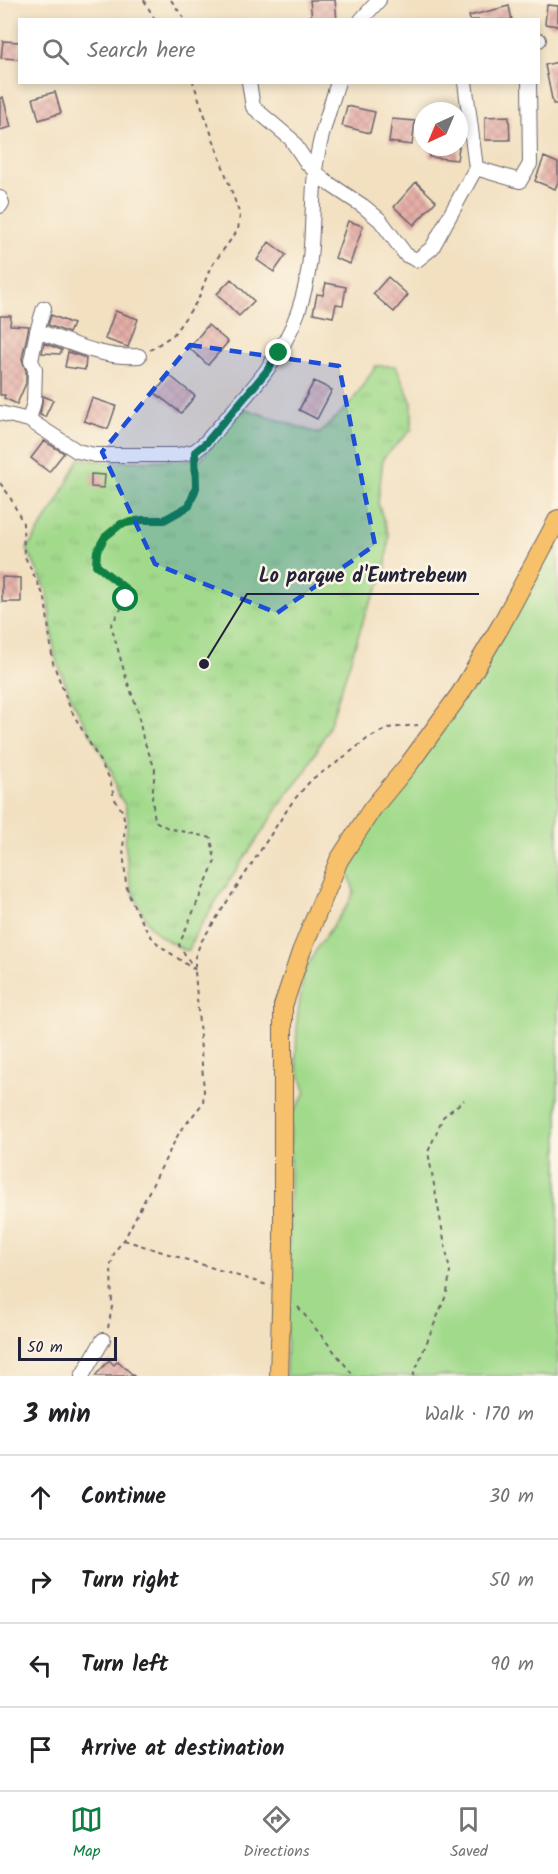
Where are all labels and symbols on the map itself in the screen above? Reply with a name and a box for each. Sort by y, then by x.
north arrow [414,102,468,156]
route end [265,339,291,365]
callout: Lo parque d'Euntrebeun [247,556,479,594]
text: Lo parque d'Euntrebeun [259,561,467,593]
route start [112,585,138,611]
scale bar [18,1334,117,1362]

